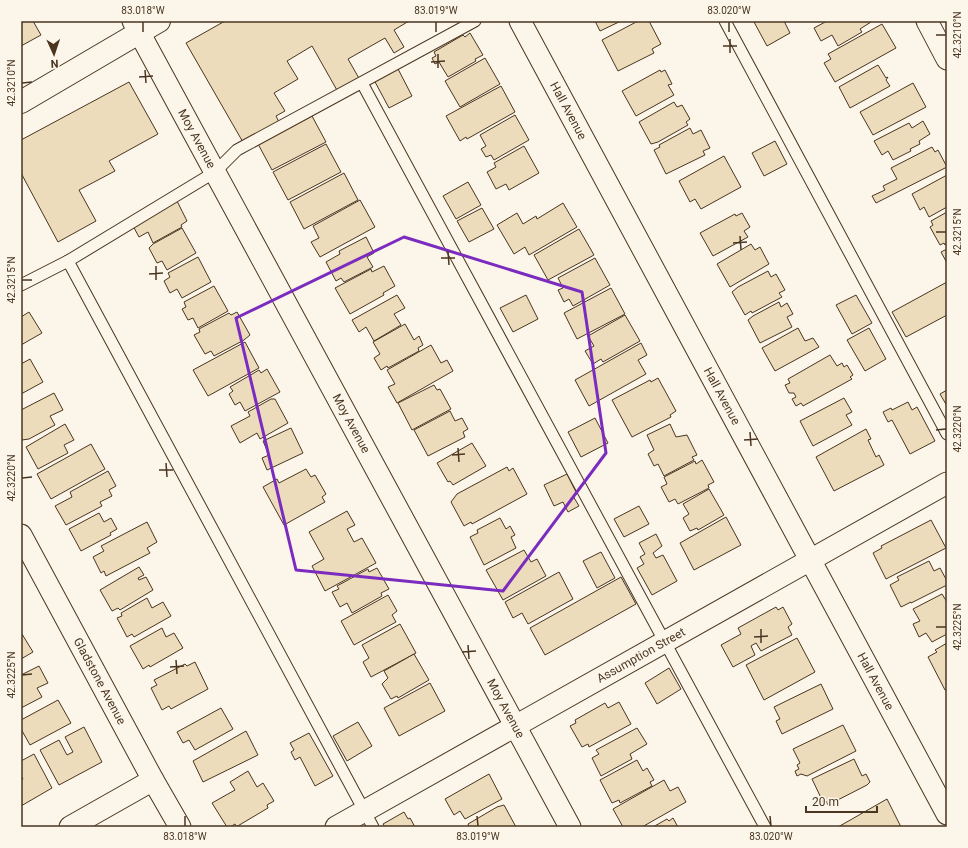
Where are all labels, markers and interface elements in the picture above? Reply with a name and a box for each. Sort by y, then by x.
text: 83.018°W [121,5,165,16]
text: 83.019°W [414,5,458,16]
text: 83.020°W [707,5,751,16]
text: 42.3210°N [952,11,963,59]
north arrow [34,34,74,74]
text: N [50,57,59,70]
text: 42.3210°N [6,59,17,107]
street label: Hall Avenue [547,80,590,142]
street label: Moy Avenue [175,107,219,171]
text: 42.3215°N [952,208,963,256]
text: 42.3215°N [6,256,17,304]
street label: Hall Avenue [701,365,743,427]
street label: Moy Avenue [330,392,373,456]
text: 42.3220°N [952,405,963,453]
text: 42.3220°N [6,454,17,502]
text: 42.3225°N [952,603,963,651]
street label: Assumption Street [594,625,688,686]
street label: Gladstone Avenue [71,635,129,727]
street label: Hall Avenue [854,650,897,713]
text: 42.3225°N [6,651,17,699]
street label: Moy Avenue [484,676,527,740]
scale bar [806,788,877,814]
text: 20 m [812,795,839,809]
text: 83.018°W [163,831,207,842]
text: 83.019°W [456,831,500,842]
text: 83.020°W [749,831,793,842]

